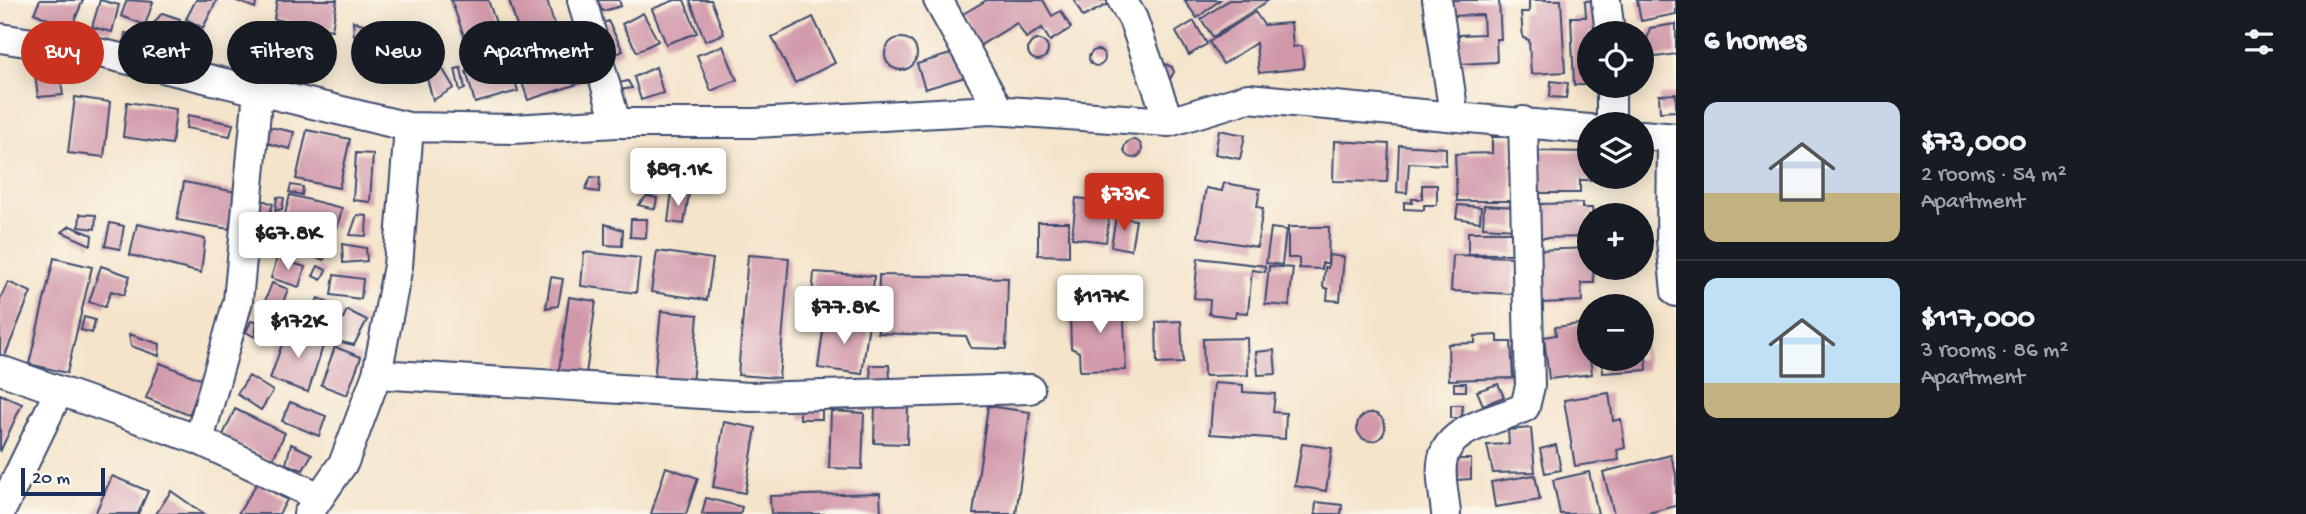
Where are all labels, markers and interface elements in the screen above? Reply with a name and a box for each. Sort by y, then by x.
chip: Buy [21,21,104,84]
chip: Rent [118,21,213,84]
chip: Filters [227,21,337,84]
chip: New [351,21,445,84]
chip: Apartment [459,21,616,84]
map controls [1577,21,1654,371]
button: locate [1577,21,1654,98]
icon: filters [2240,23,2278,61]
text: 6 homes [1704,25,1806,60]
button: layers [1577,112,1654,189]
text: $73,000 [1921,127,2026,162]
icon: home [1760,130,1844,214]
pin: $89.1K [621,148,735,208]
text: $89.1K [646,157,710,184]
text: 2 rooms · 54 m² [1921,162,2067,189]
pin: $73K [1083,174,1165,233]
text: $73K [1101,182,1147,209]
text: Apartment [1921,189,2025,216]
button: + [1577,203,1654,280]
pin: $67.8K [231,212,345,272]
text: $67.8K [255,221,321,248]
pin: $117K [1051,276,1149,335]
text: $117K [1073,284,1127,311]
pin: $77.8K [787,286,901,346]
button: − [1577,294,1654,371]
text: $77.8K [811,295,877,322]
pin: $172K [249,300,347,360]
text: $117,000 [1921,303,2035,338]
icon: home [1760,306,1844,390]
text: $172K [270,309,326,336]
text: 3 rooms · 86 m² [1921,338,2068,365]
text: Apartment [1921,365,2025,392]
scale bar [21,465,105,497]
text: 20 m [32,468,70,491]

